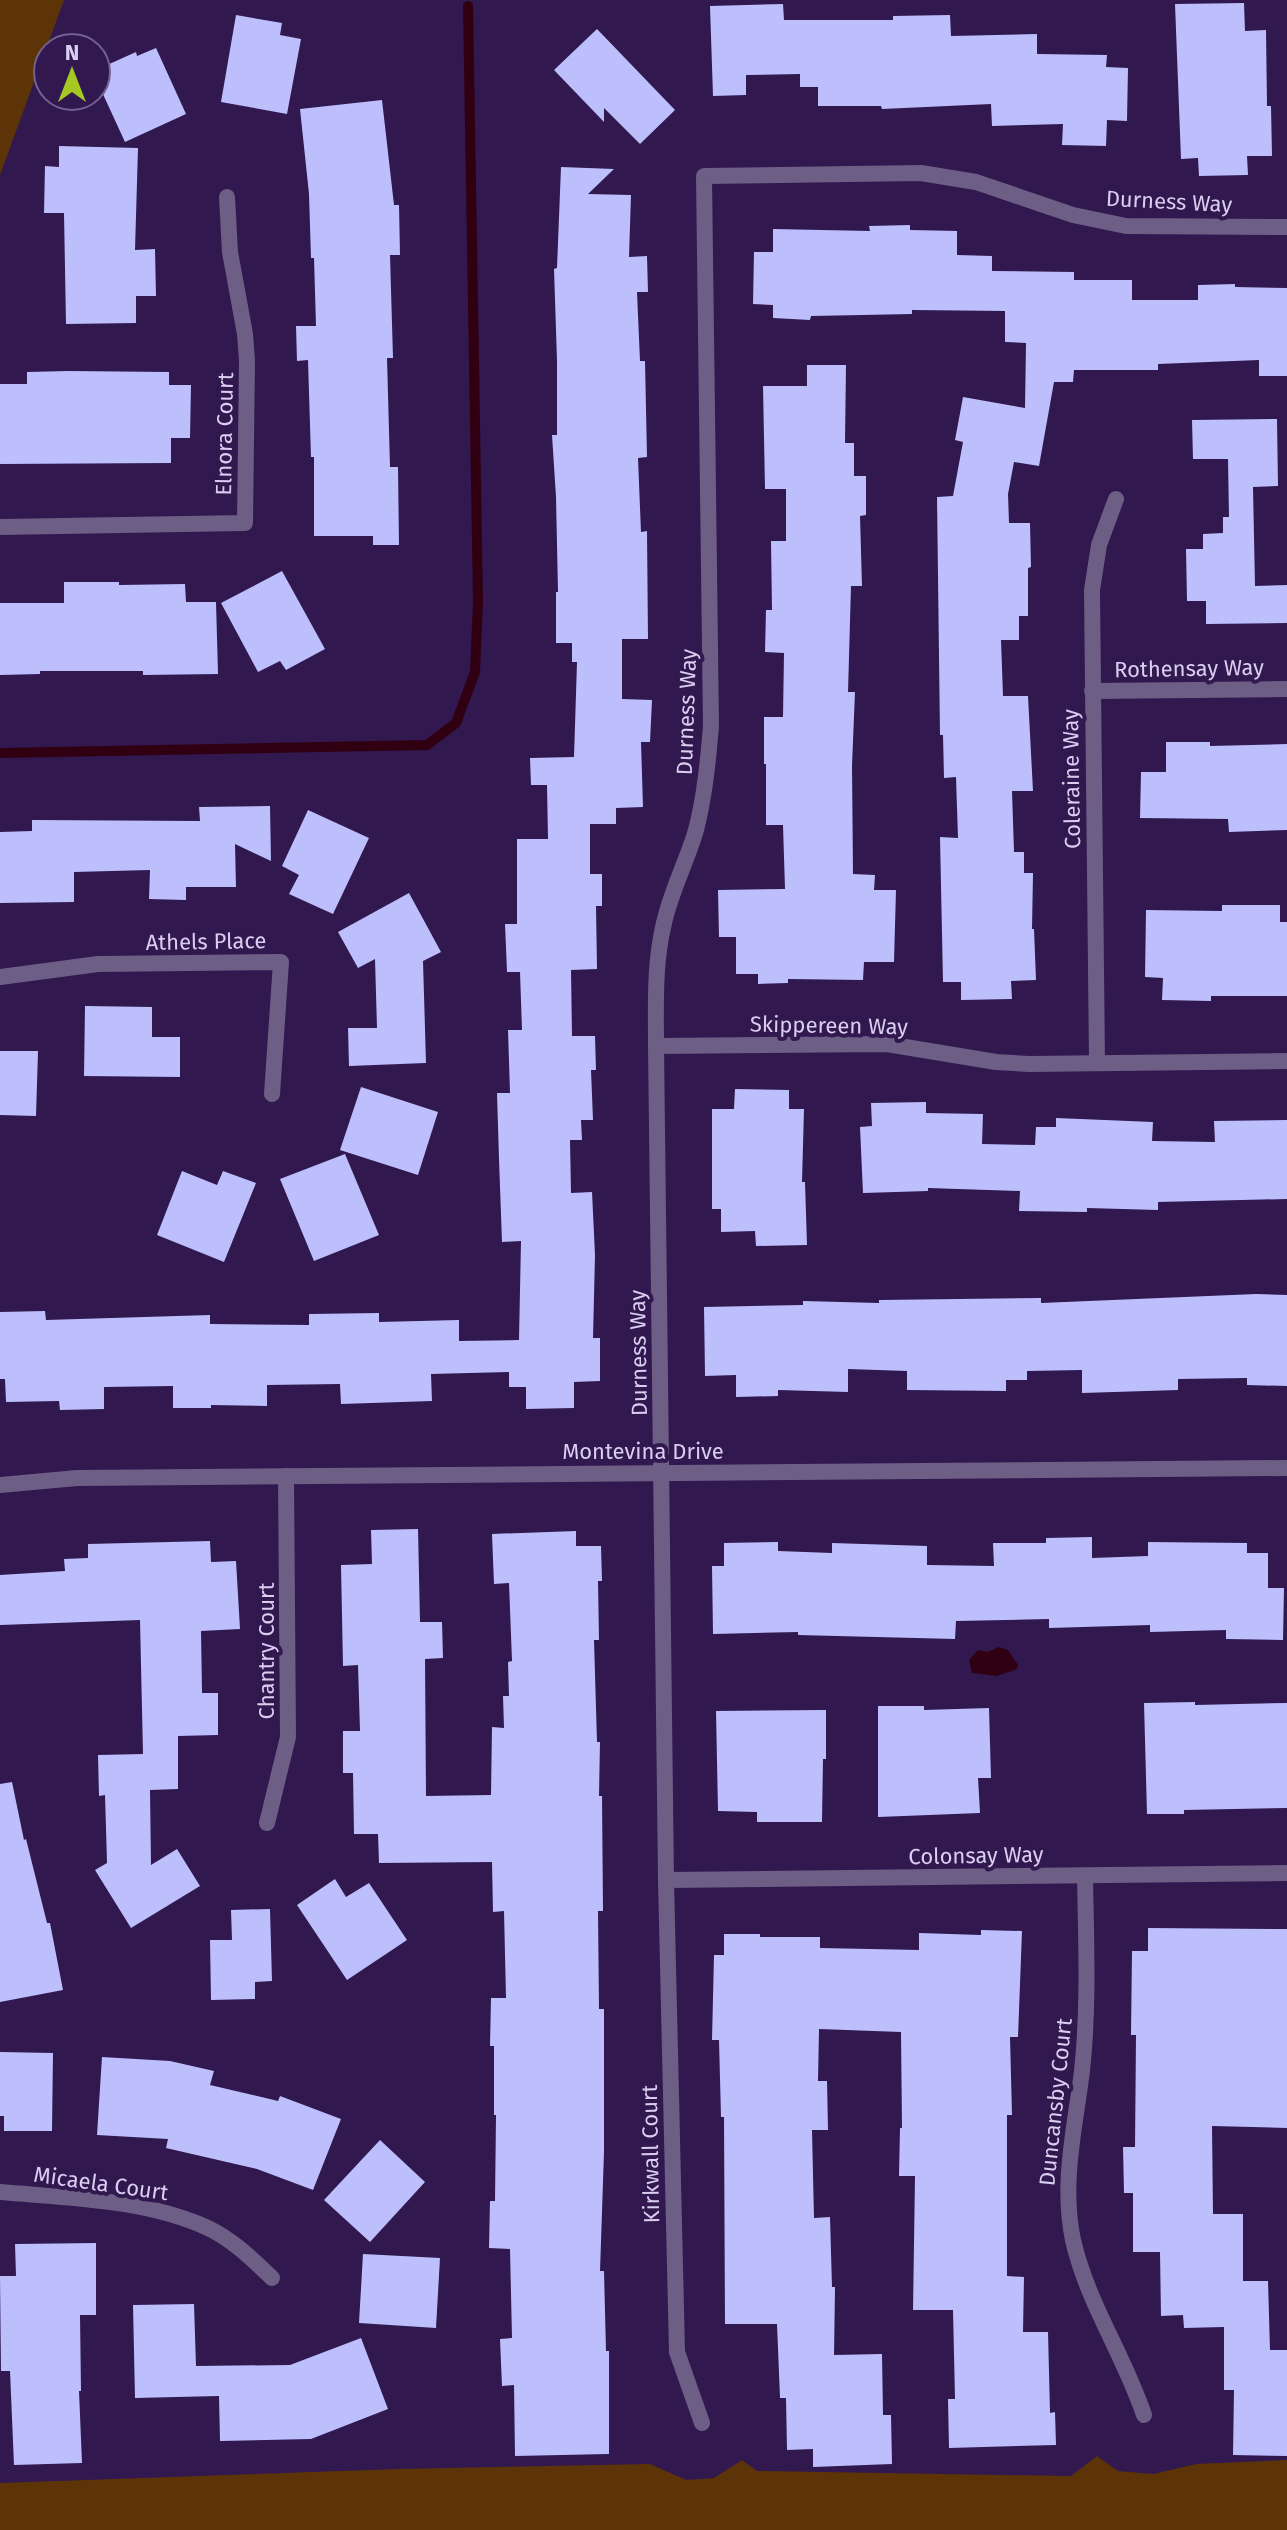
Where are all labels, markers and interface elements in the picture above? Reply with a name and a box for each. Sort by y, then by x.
north arrow [32,32,112,112]
text: N [65,39,79,66]
street label: Durness Way [1105,185,1233,218]
street label: Elnora Court [210,372,239,496]
street label: Durness Way [671,648,702,776]
street label: Rothensay Way [1114,654,1264,683]
street label: Coleraine Way [1057,709,1086,849]
street label: Athels Place [145,927,267,956]
street label: Skippereen Way [750,1011,908,1040]
street label: Durness Way [624,1289,653,1416]
street label: Montevina Drive [562,1438,724,1465]
street label: Chantry Court [253,1582,280,1719]
street label: Colonsay Way [908,1841,1044,1870]
street label: Duncansby Court [1033,2017,1078,2187]
street label: Kirkwall Court [636,2084,665,2224]
street label: Micaela Court [32,2161,170,2206]

